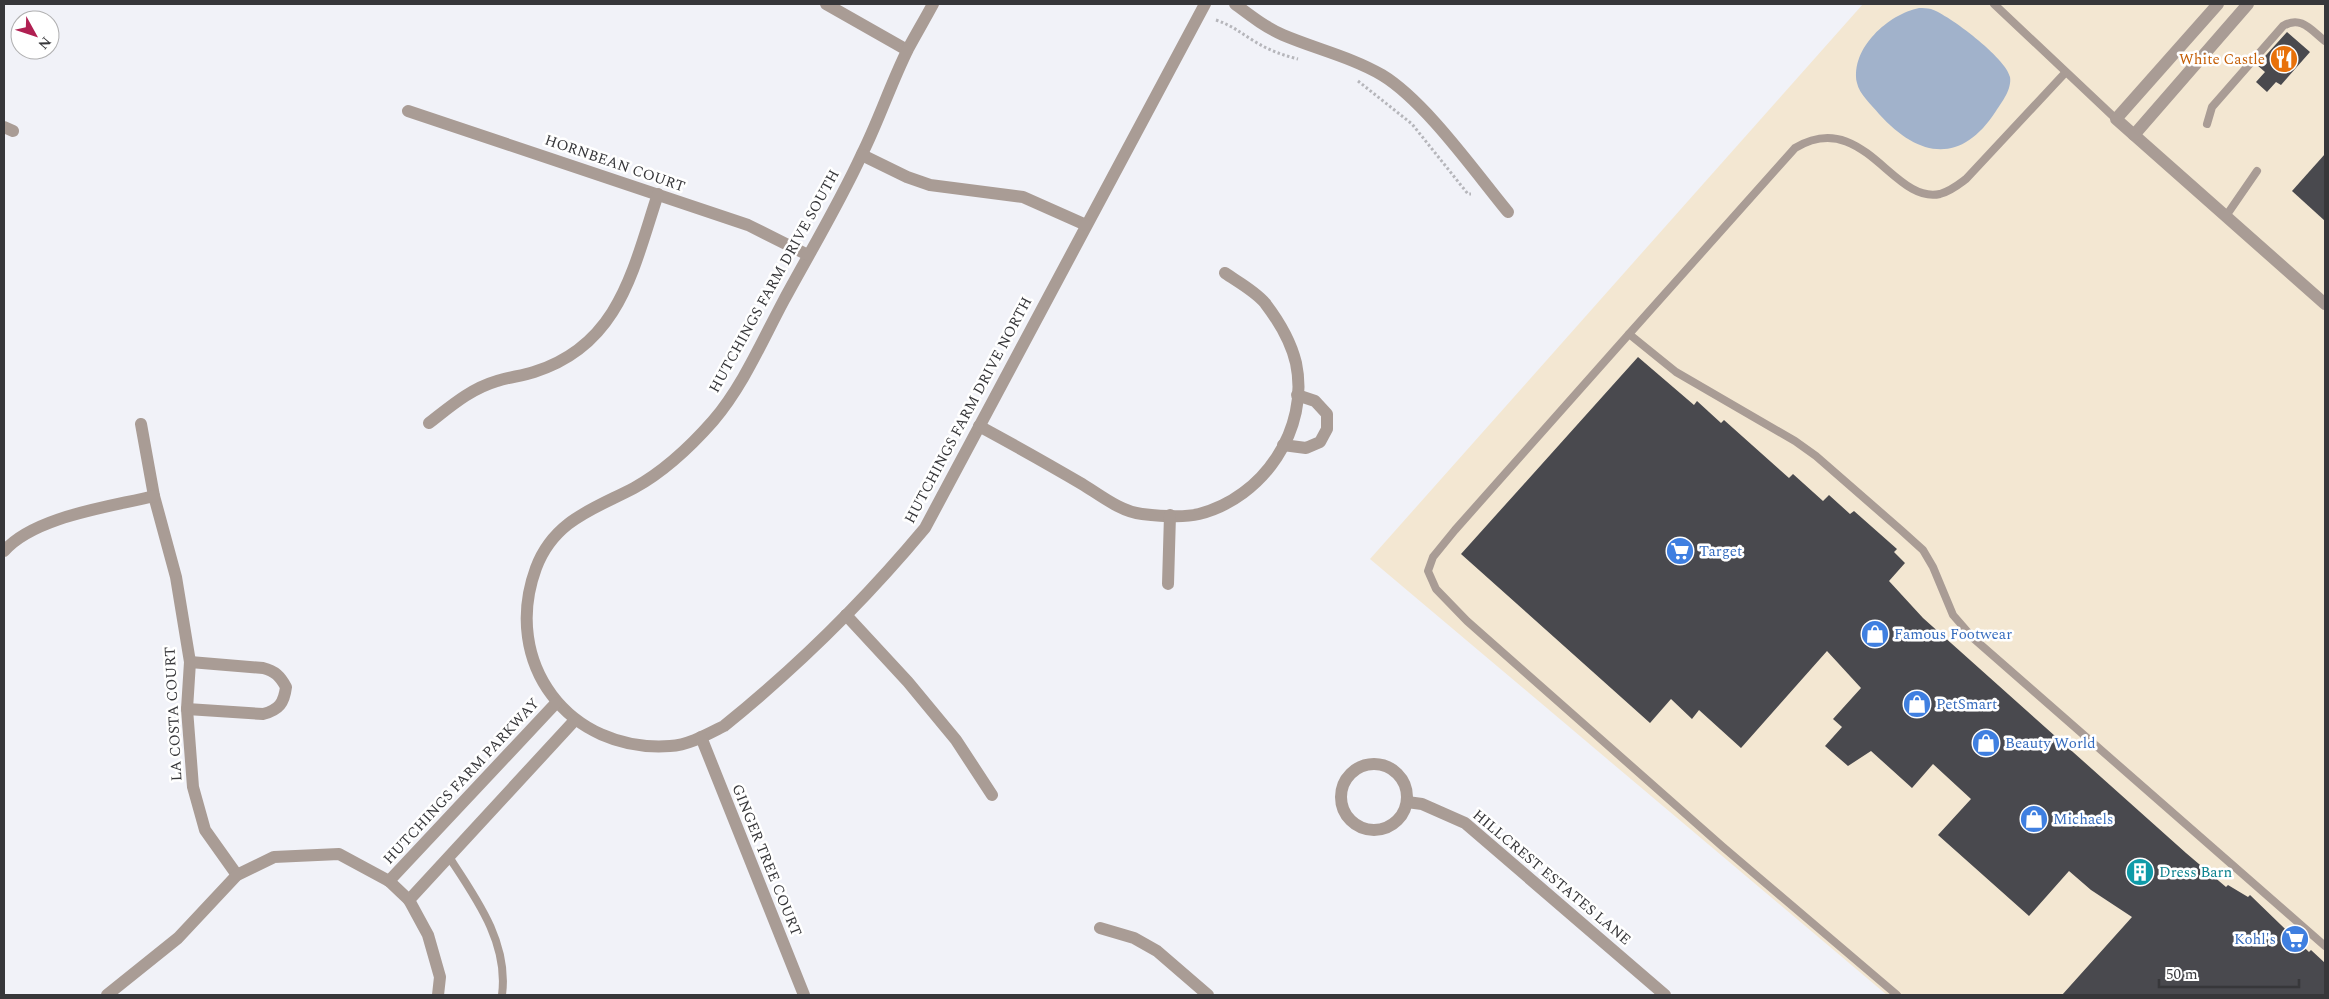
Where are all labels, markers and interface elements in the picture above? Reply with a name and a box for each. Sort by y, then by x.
north arrow [10,10,60,60]
text: N [33,32,56,54]
restaurant icon: White Castle [2269,44,2299,74]
place label: White Castle [2179,48,2265,71]
street label: HORNBEAN COURT [541,129,688,198]
street label: HUTCHINGS FARM DRIVE SOUTH [703,165,846,397]
street label: HUTCHINGS FARM DRIVE NORTH [899,293,1038,528]
supermarket icon: Target [1665,536,1695,566]
place label: Target [1699,540,1742,563]
shop icon: Famous Footwear [1860,619,1890,649]
place label: Famous Footwear [1894,623,2012,646]
street label: LA COSTA COURT [158,646,189,782]
shop icon: PetSmart [1902,689,1932,719]
street label: HUTCHINGS FARM PARKWAY [378,693,545,870]
place label: PetSmart [1936,693,1997,716]
shop icon: Beauty World [1971,728,2001,758]
place label: Beauty World [2005,732,2096,755]
street label: GINGER TREE COURT [725,781,808,940]
street label: HILLCREST ESTATES LANE [1467,804,1636,951]
shop icon: Michaels [2019,804,2049,834]
place label: Michaels [2053,808,2113,831]
building icon: Dress Barn [2125,857,2155,887]
place label: Dress Barn [2159,861,2233,884]
supermarket icon: Kohl's [2280,924,2310,954]
place label: Kohl's [2234,928,2276,951]
scale bar [2159,956,2299,988]
text: 50 m [2166,963,2198,986]

